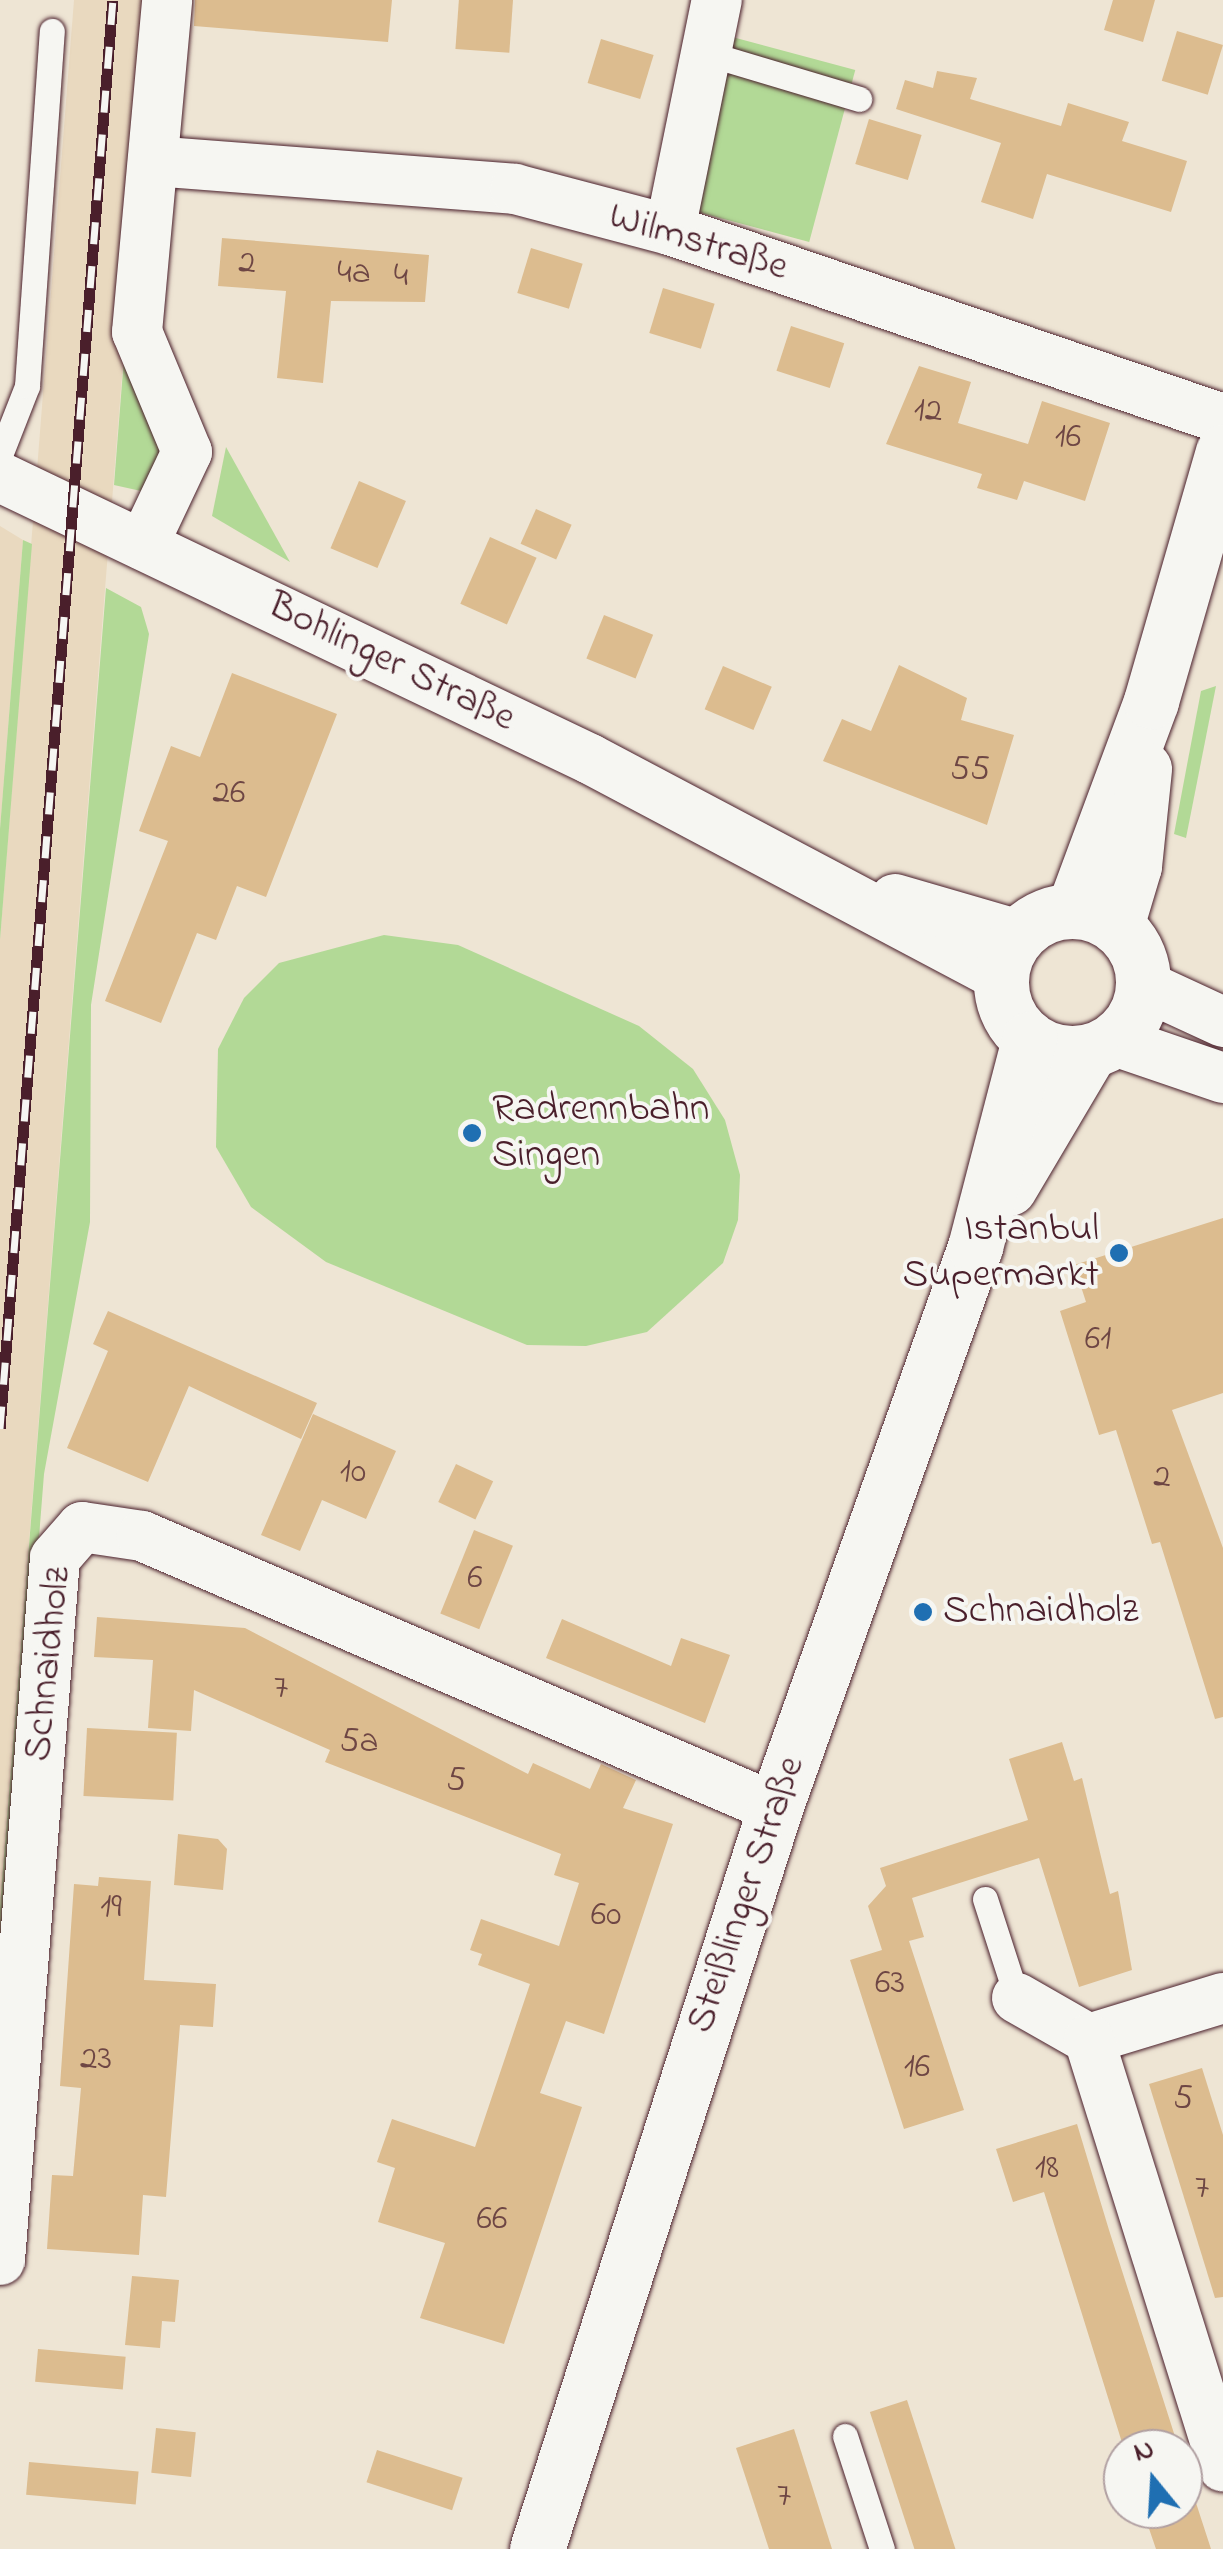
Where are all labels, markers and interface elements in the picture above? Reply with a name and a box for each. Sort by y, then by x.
street label: Wilmstraße [603,193,793,293]
house number: 2 [238,243,256,285]
house number: 4a [337,253,371,295]
house number: 4 [394,256,408,298]
house number: 12 [914,391,942,433]
house number: 16 [1055,417,1081,459]
street label: Bohlinger Straße [259,582,523,744]
house number: 55 [950,750,990,792]
house number: 26 [213,773,245,815]
place label: Radrennbahn Singen [492,1086,709,1180]
marker: Radrennbahn Singen [461,1122,483,1144]
place label: Istanbul Supermarkt [902,1206,1099,1300]
marker: Istanbul Supermarkt [1108,1242,1130,1264]
house number: 61 [1085,1319,1111,1361]
house number: 10 [340,1452,366,1494]
house number: 2 [1153,1457,1171,1499]
house number: 6 [467,1558,483,1600]
street label: Schnaidholz [15,1564,83,1764]
place label: Schnaidholz [943,1588,1139,1636]
marker: Schnaidholz [912,1601,934,1623]
house number: 7 [274,1668,288,1710]
house number: 5a [340,1722,378,1764]
street label: Steißlinger Straße [677,1751,817,2039]
house number: 5 [446,1761,466,1803]
house number: 19 [100,1887,122,1929]
house number: 60 [591,1895,621,1937]
house number: 63 [875,1963,905,2005]
house number: 23 [80,2039,112,2081]
house number: 16 [904,2047,930,2089]
house number: 5 [1173,2079,1193,2121]
house number: 18 [1035,2148,1059,2190]
house number: 7 [1195,2168,1209,2210]
house number: 66 [477,2199,507,2241]
north arrow [1103,2429,1203,2529]
text: N [1129,2429,1160,2474]
house number: 7 [777,2476,791,2518]

